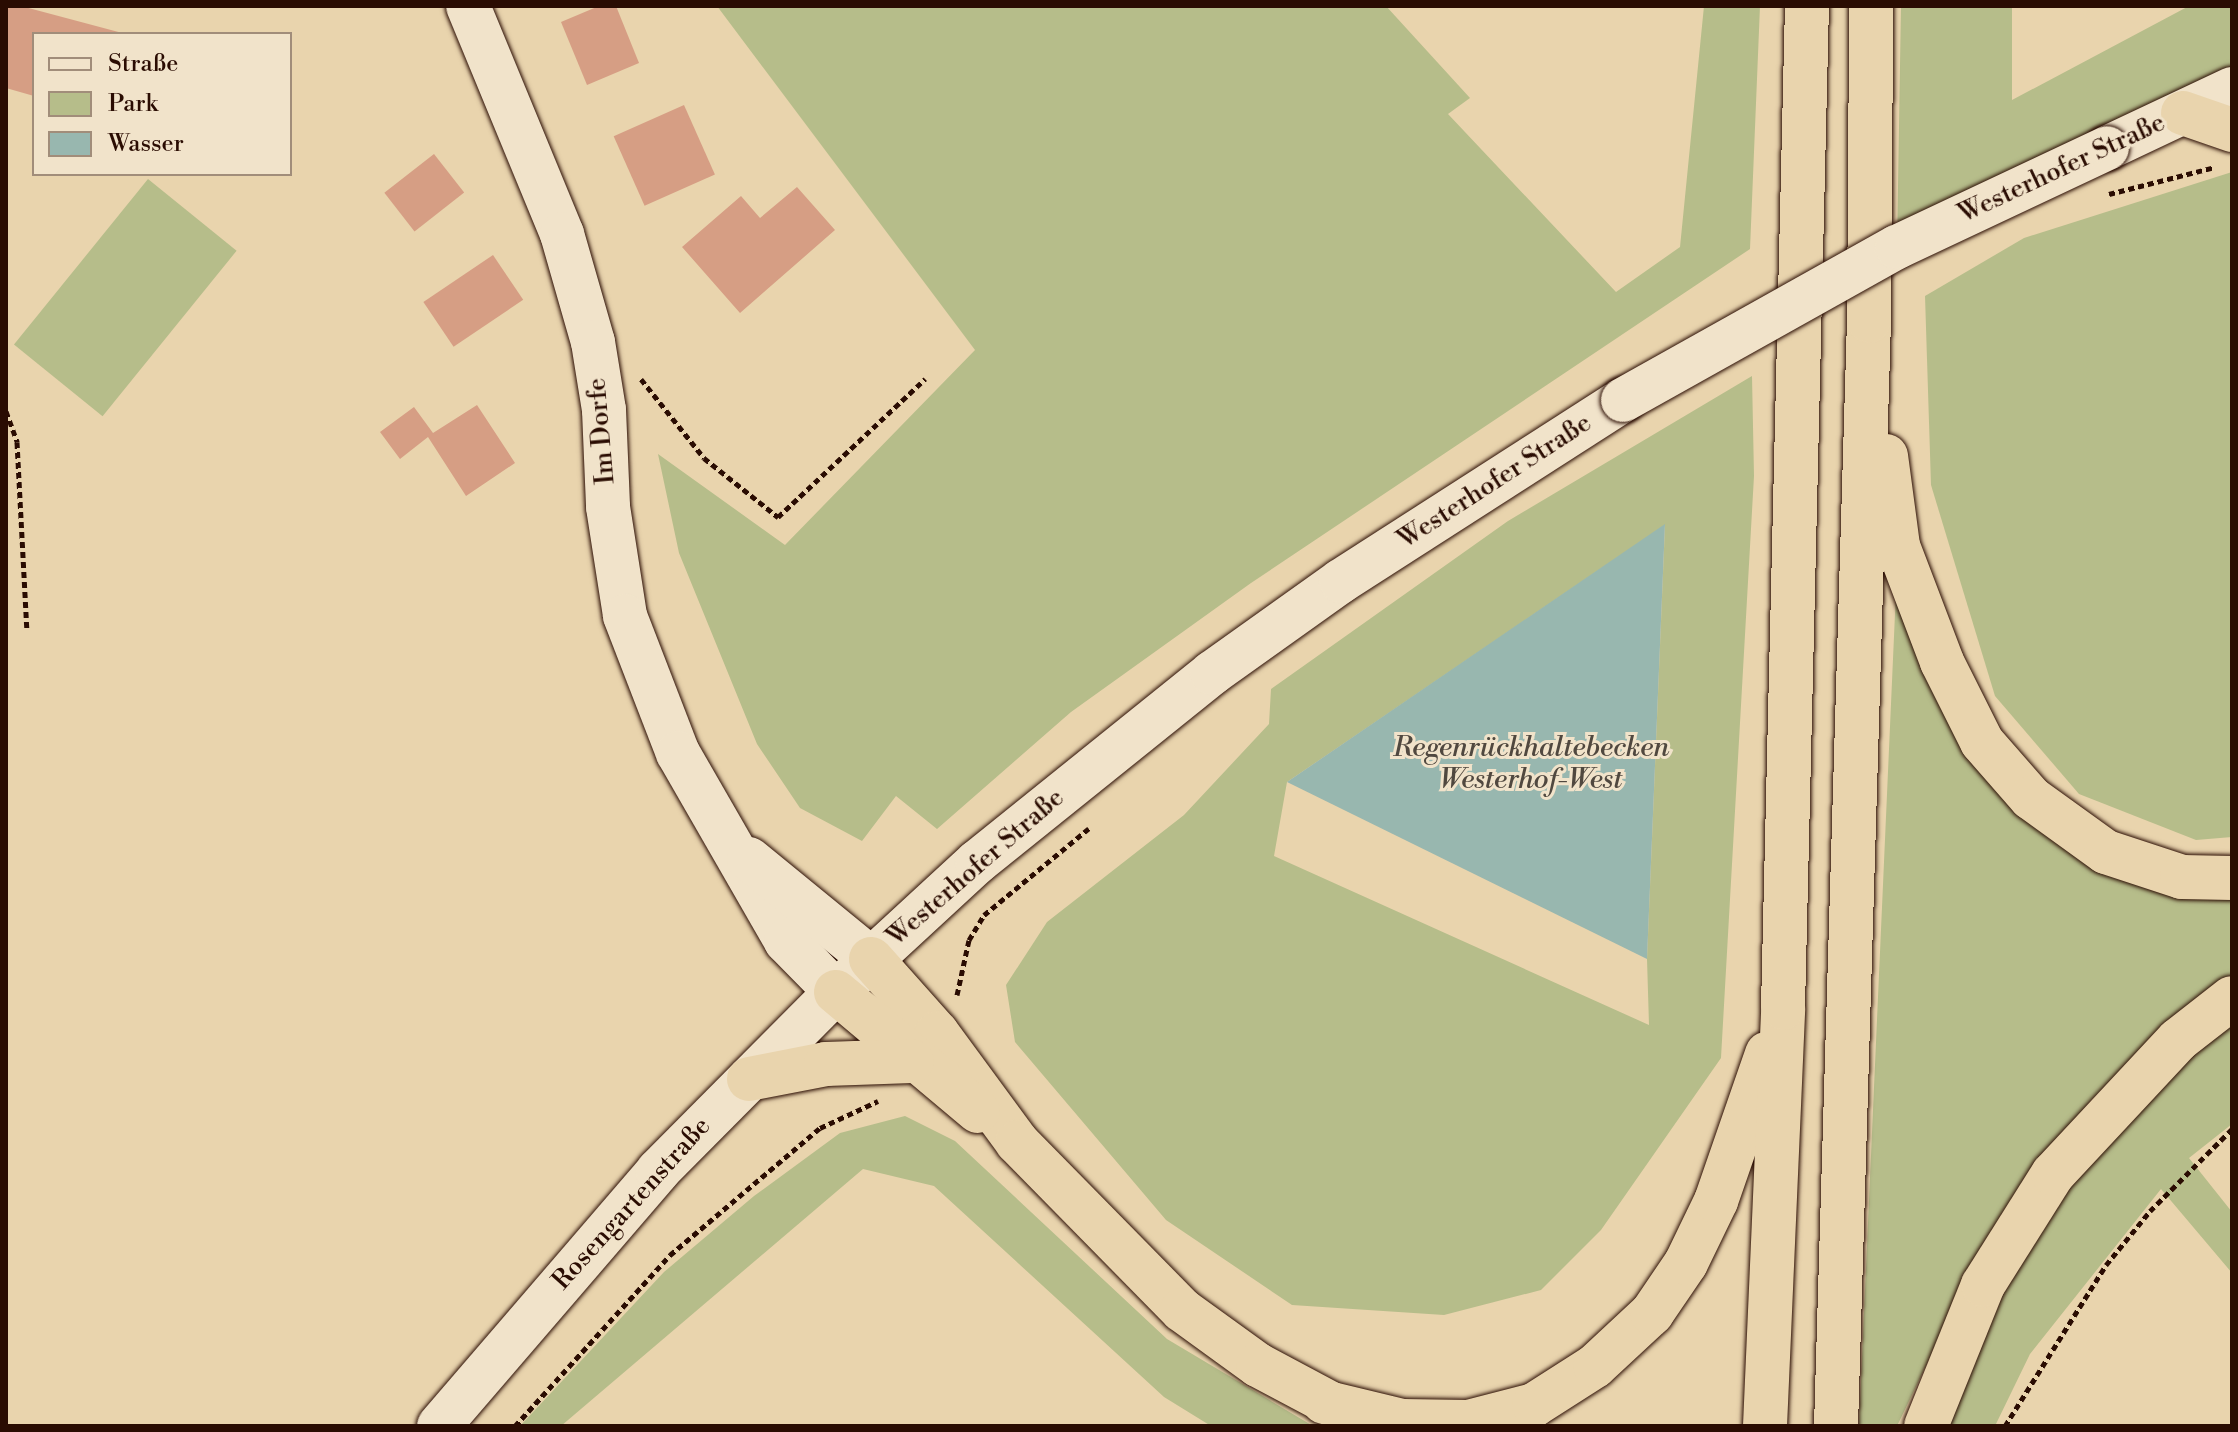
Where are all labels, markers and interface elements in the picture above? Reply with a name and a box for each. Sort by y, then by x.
legend [32,32,292,176]
text: Straße [108,49,178,79]
text: Park [108,89,158,119]
street label: Westerhofer Straße [1954,108,2170,230]
text: Wasser [108,129,184,159]
street label: Im Dorfe [582,377,622,485]
street label: Westerhofer Straße [1393,408,1597,556]
water label: Regenrückhaltebecken Westerhof-West [1393,731,1669,797]
street label: Westerhofer Straße [881,783,1071,953]
street label: Rosengartenstraße [546,1111,718,1297]

